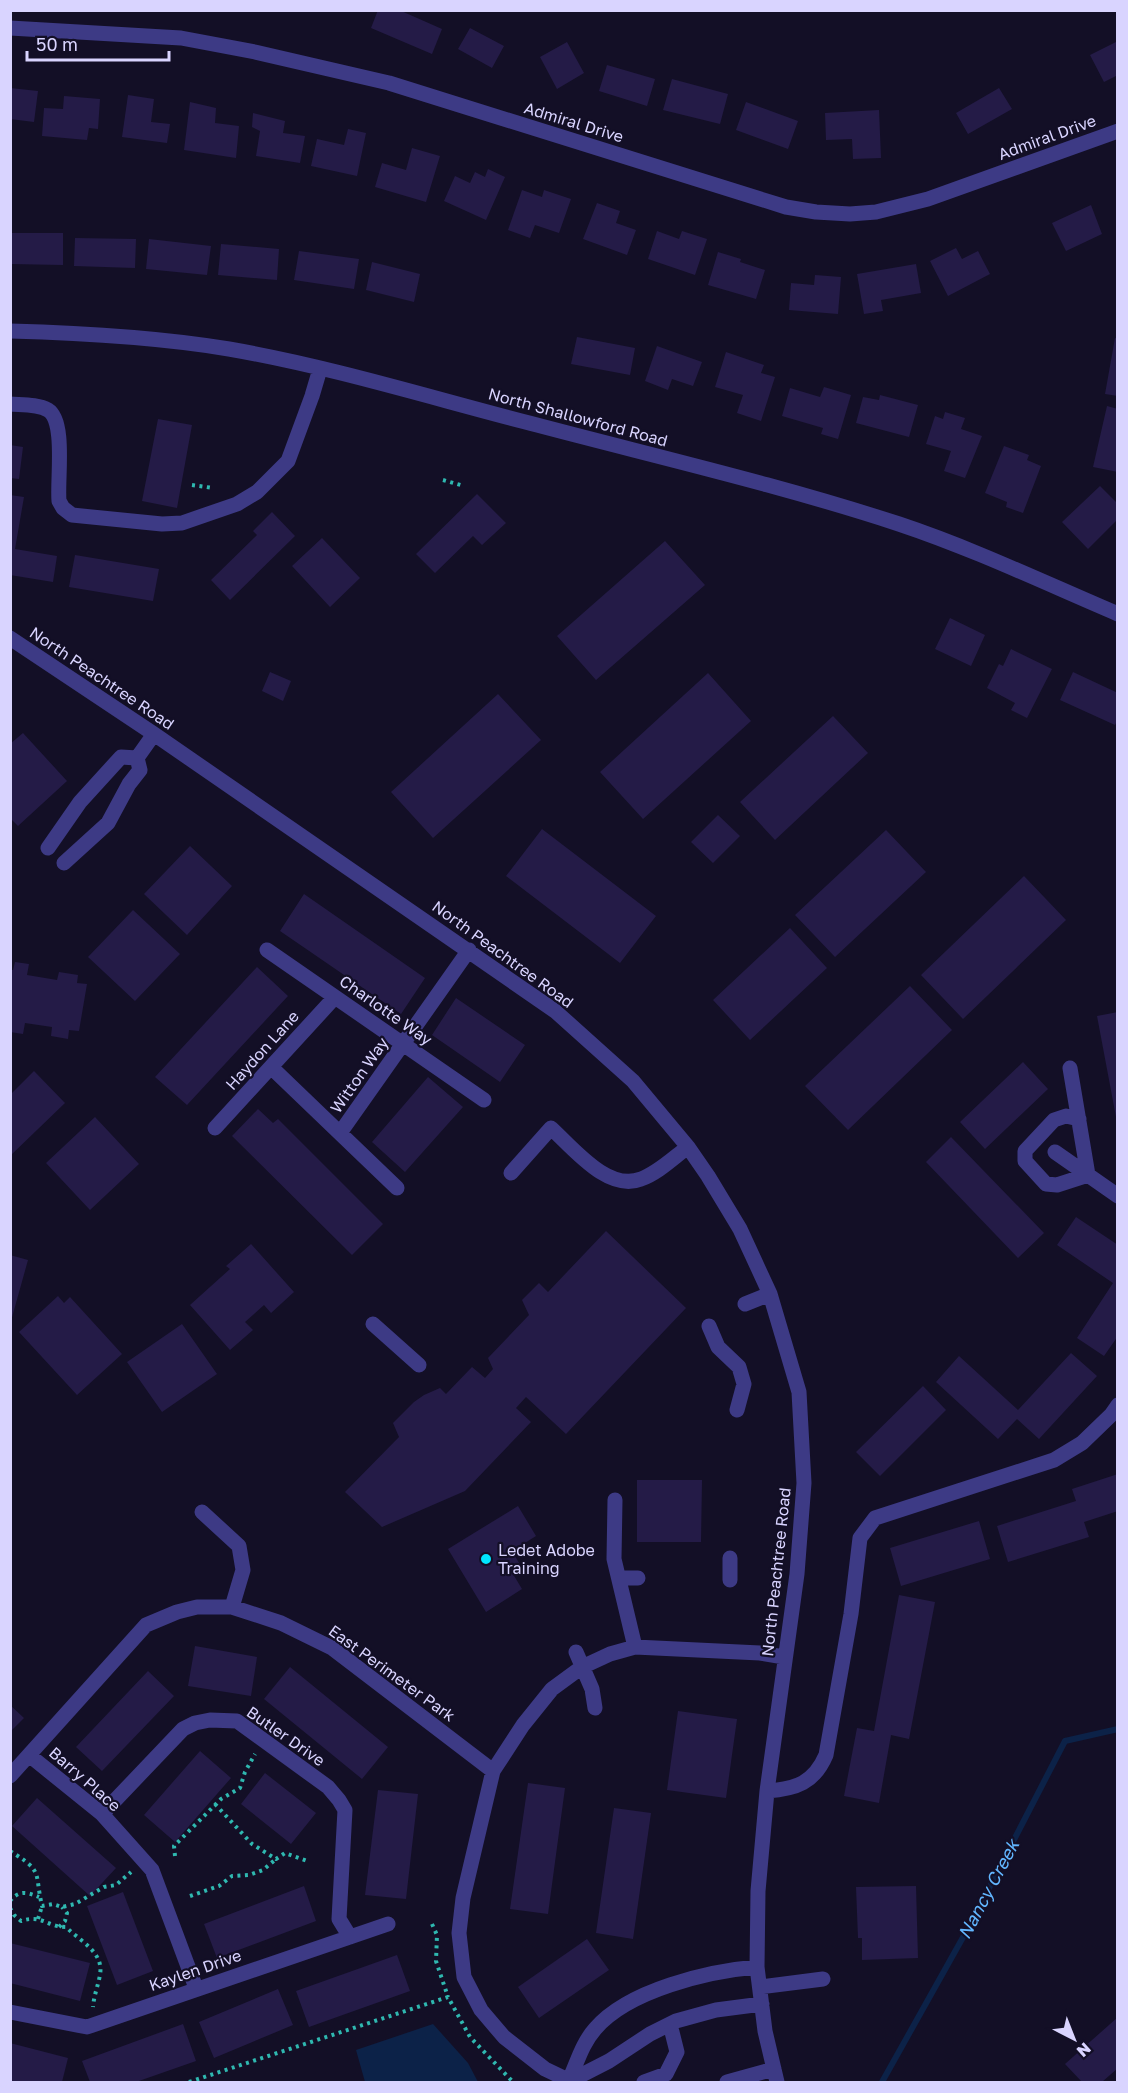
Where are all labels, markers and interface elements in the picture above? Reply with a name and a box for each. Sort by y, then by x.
scale bar [27,24,170,62]
text: 50 m [36,33,78,55]
street label: Admiral Drive [522,97,626,147]
street label: Admiral Drive [995,110,1099,164]
street label: North Shallowford Road [486,383,670,451]
street label: North Peachtree Road [26,622,178,734]
street label: North Peachtree Road [428,896,578,1012]
street label: Charlotte Way [336,971,436,1049]
street label: Haydon Lane [221,1006,303,1094]
street label: Witton Way [326,1033,392,1117]
street label: North Peachtree Road [757,1486,795,1658]
place label: Ledet Adobe Training [498,1540,595,1578]
marker: Ledet Adobe Training [479,1552,493,1566]
street label: East Perimeter Park [325,1620,459,1726]
street label: Butler Drive [243,1702,329,1770]
street label: Barry Place [45,1742,125,1816]
water label: Nancy Creek [953,1834,1024,1942]
street label: Kaylen Drive [146,1945,244,1995]
north arrow [1044,2009,1104,2069]
text: N [1073,2039,1095,2062]

